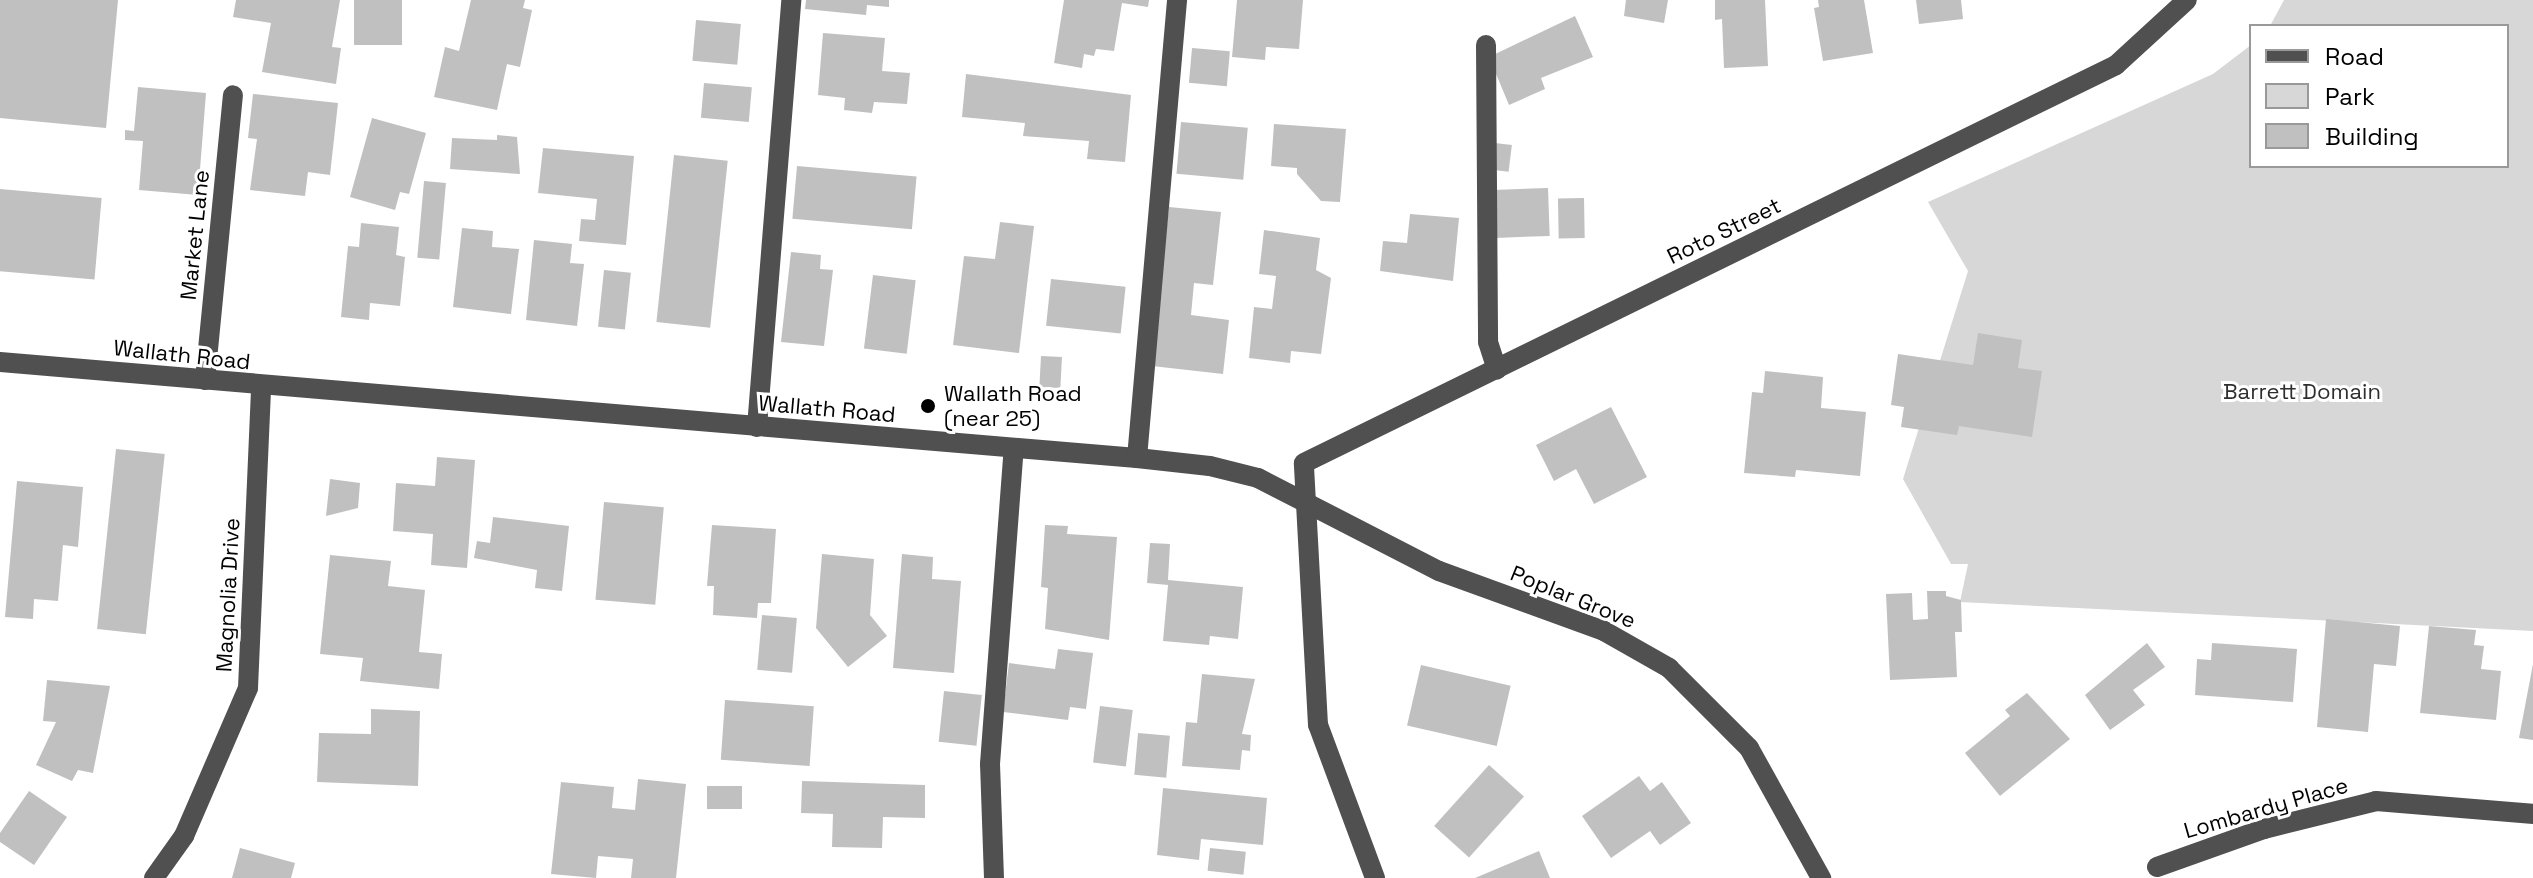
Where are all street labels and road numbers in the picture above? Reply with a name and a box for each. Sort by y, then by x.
street label: Market Lane [175,169,215,301]
street label: Roto Street [1663,192,1785,270]
street label: Wallath Road [112,335,252,375]
street label: Wallath Road [757,390,897,428]
street label: Magnolia Drive [211,517,245,673]
street label: Poplar Grove [1507,560,1639,634]
street label: Lombardy Place [2181,772,2351,844]

